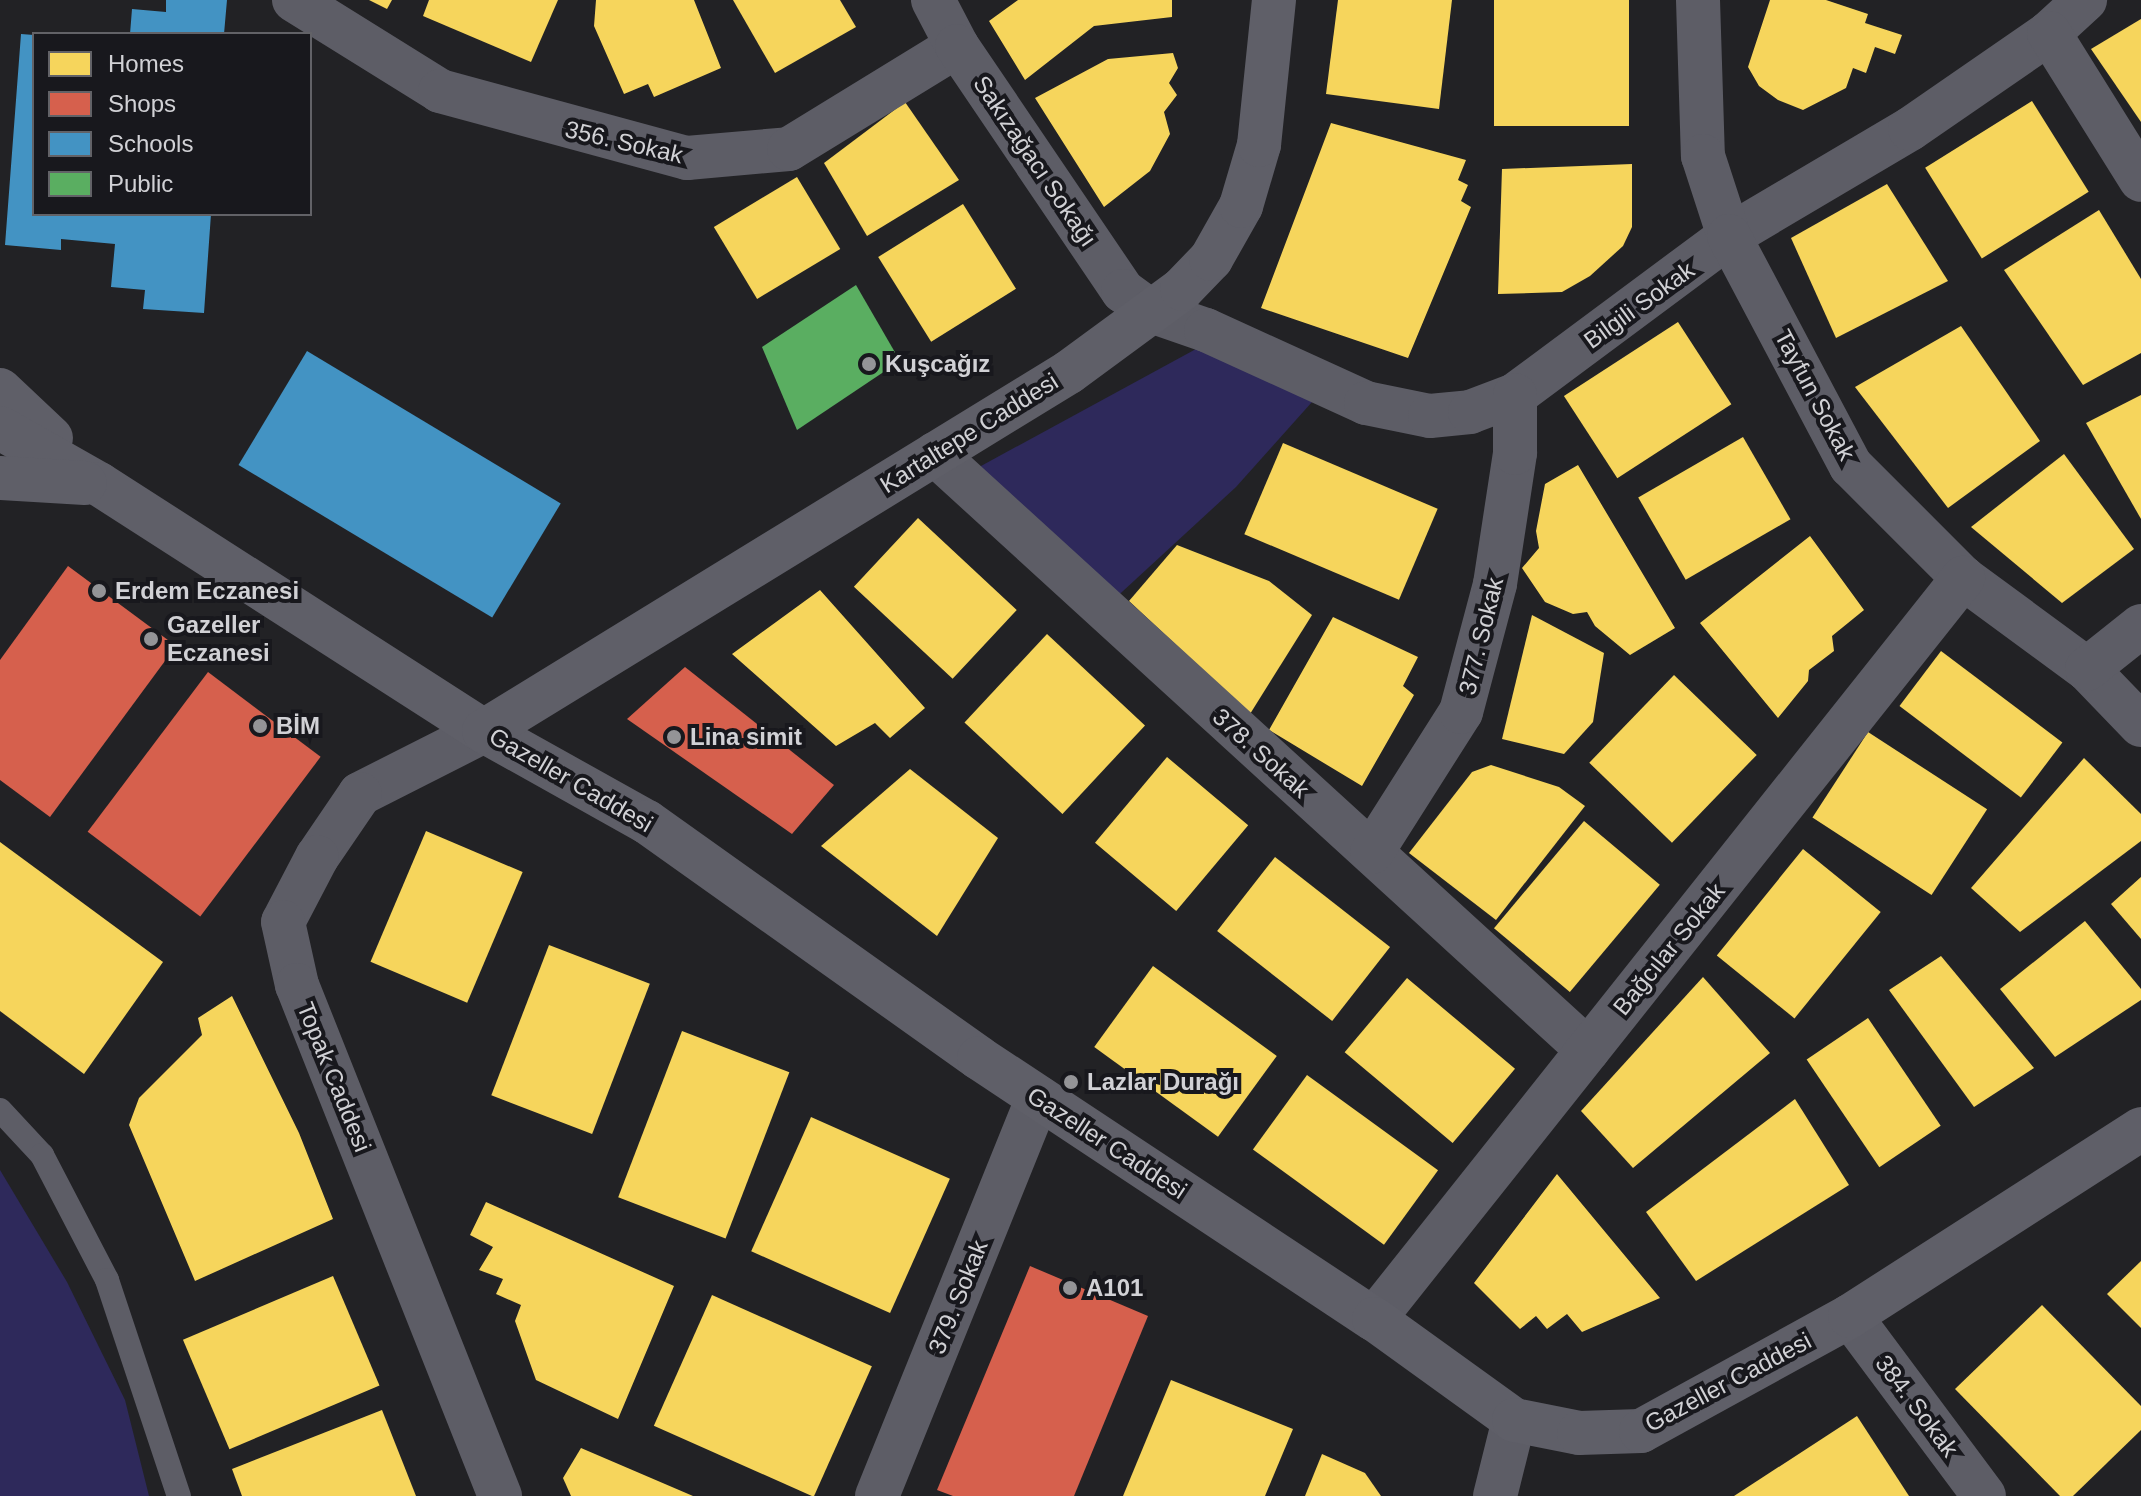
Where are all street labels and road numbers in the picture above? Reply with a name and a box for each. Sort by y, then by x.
street label: Sakızağacı Sokağı [967,70,1103,252]
street label: 356. Sokak [562,114,686,170]
street label: Bilgili Sokak [1578,255,1700,355]
street label: Tayfun Sokak [1768,325,1862,465]
street label: Kartaltepe Caddesi [875,367,1063,499]
street label: 377. Sokak [1453,574,1509,698]
street label: 378. Sokak [1207,702,1315,804]
street label: Gazeller Caddesi [484,722,658,838]
street label: Bağcılar Sokak [1607,877,1731,1021]
street label: Topak Caddesi [291,998,377,1156]
street label: Gazeller Caddesi [1022,1081,1192,1205]
street label: 379. Sokak [922,1236,994,1358]
street label: Gazeller Caddesi [1640,1326,1816,1438]
street label: 384. Sokak [1869,1349,1965,1463]

